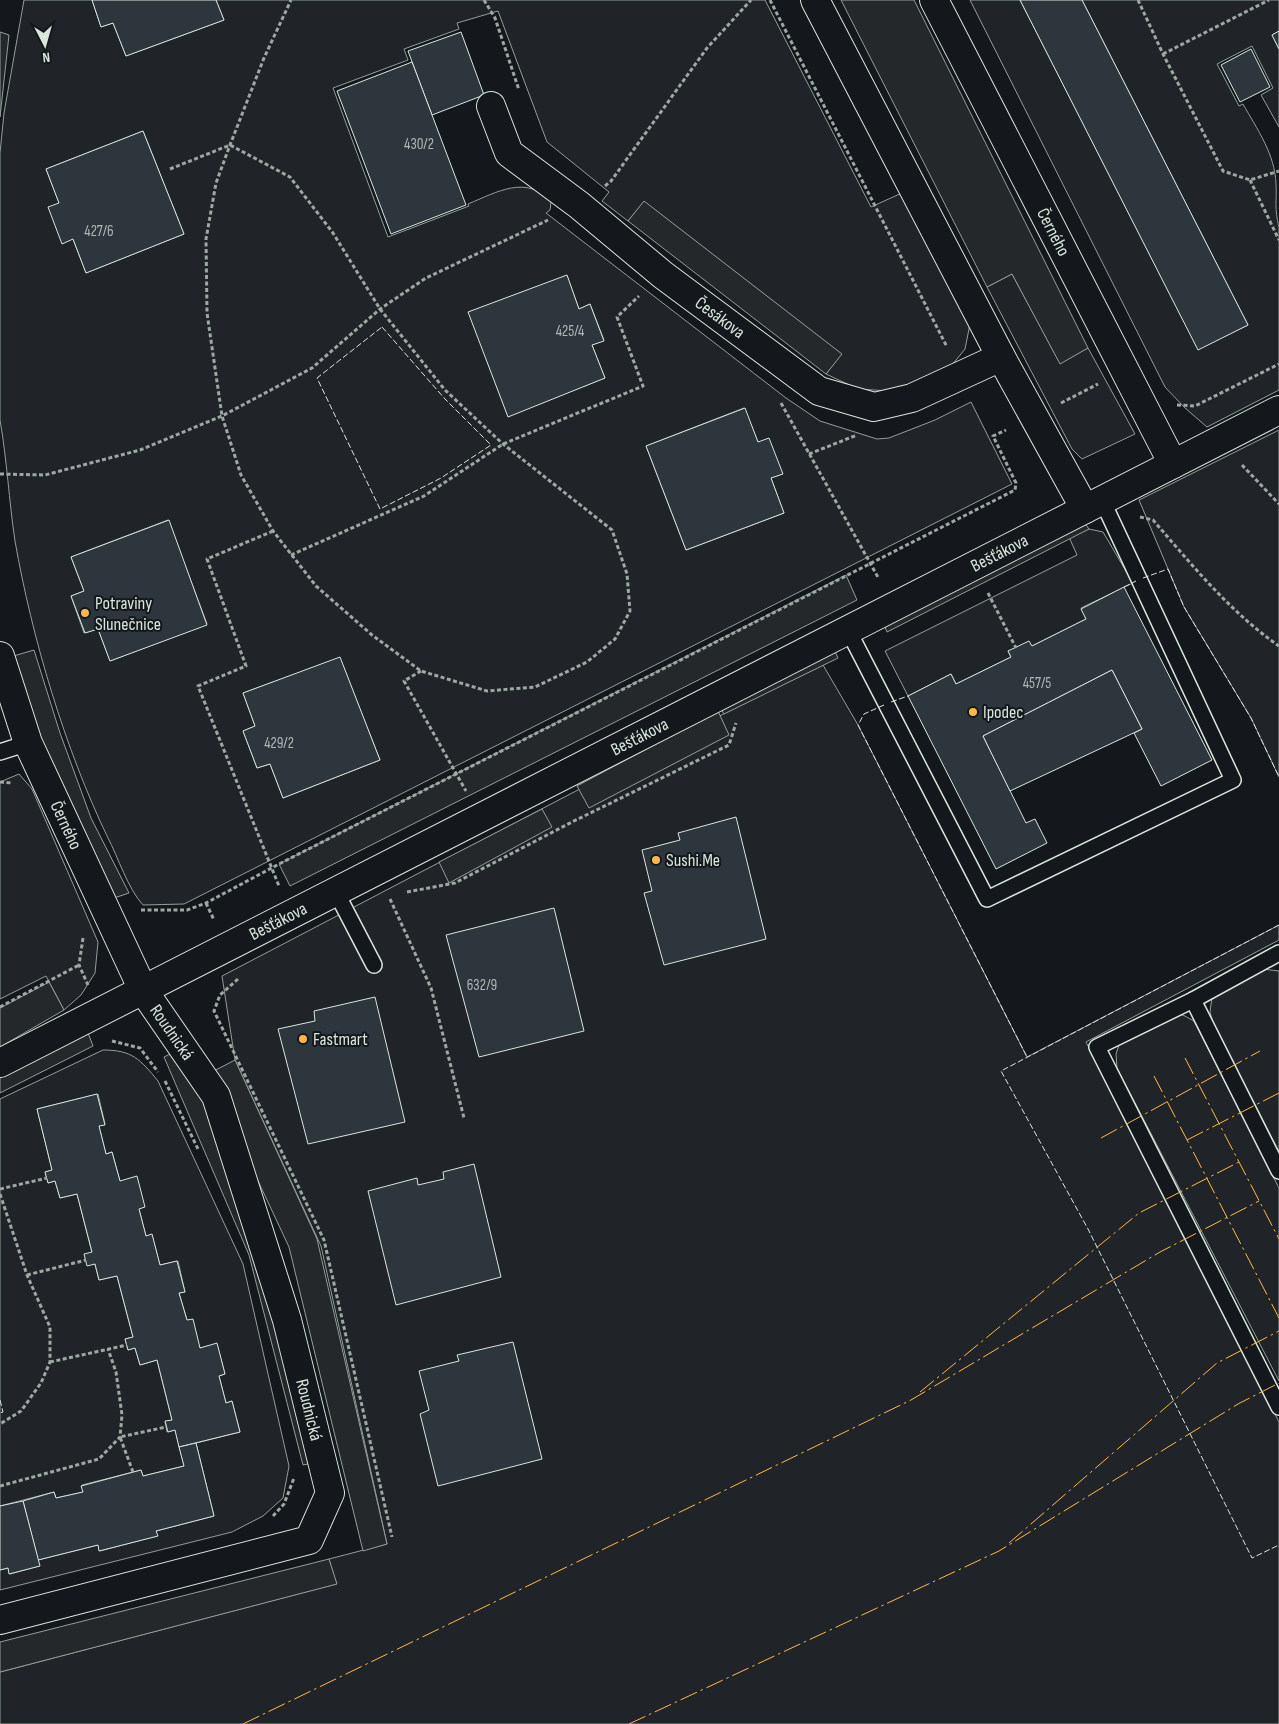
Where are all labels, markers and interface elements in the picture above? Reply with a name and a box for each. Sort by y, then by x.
north arrow [20,20,70,70]
text: N [42,49,51,66]
house number: 430/2 [404,135,434,154]
street label: Černého [1032,205,1074,260]
house number: 427/6 [84,222,114,241]
street label: Česákova [691,292,749,343]
house number: 425/4 [556,322,584,341]
street label: Bešťákova [967,530,1032,577]
place label: Potraviny Slunečnice [95,593,161,635]
marker: Potraviny Slunečnice [79,607,91,619]
house number: 457/5 [1023,674,1051,693]
place label: Ipodec [983,702,1024,723]
marker: Ipodec [967,706,979,718]
street label: Bešťákova [607,714,672,760]
house number: 429/2 [264,734,294,753]
street label: Černého [45,798,86,853]
place label: Sushi.Me [666,850,720,871]
marker: Sushi.Me [650,854,662,866]
street label: Bešťákova [246,898,310,945]
house number: 632/9 [467,976,497,995]
street label: Roudnická [145,1001,198,1064]
place label: Fastmart [313,1029,368,1050]
marker: Fastmart [297,1033,309,1045]
street label: Roudnická [291,1377,327,1443]

